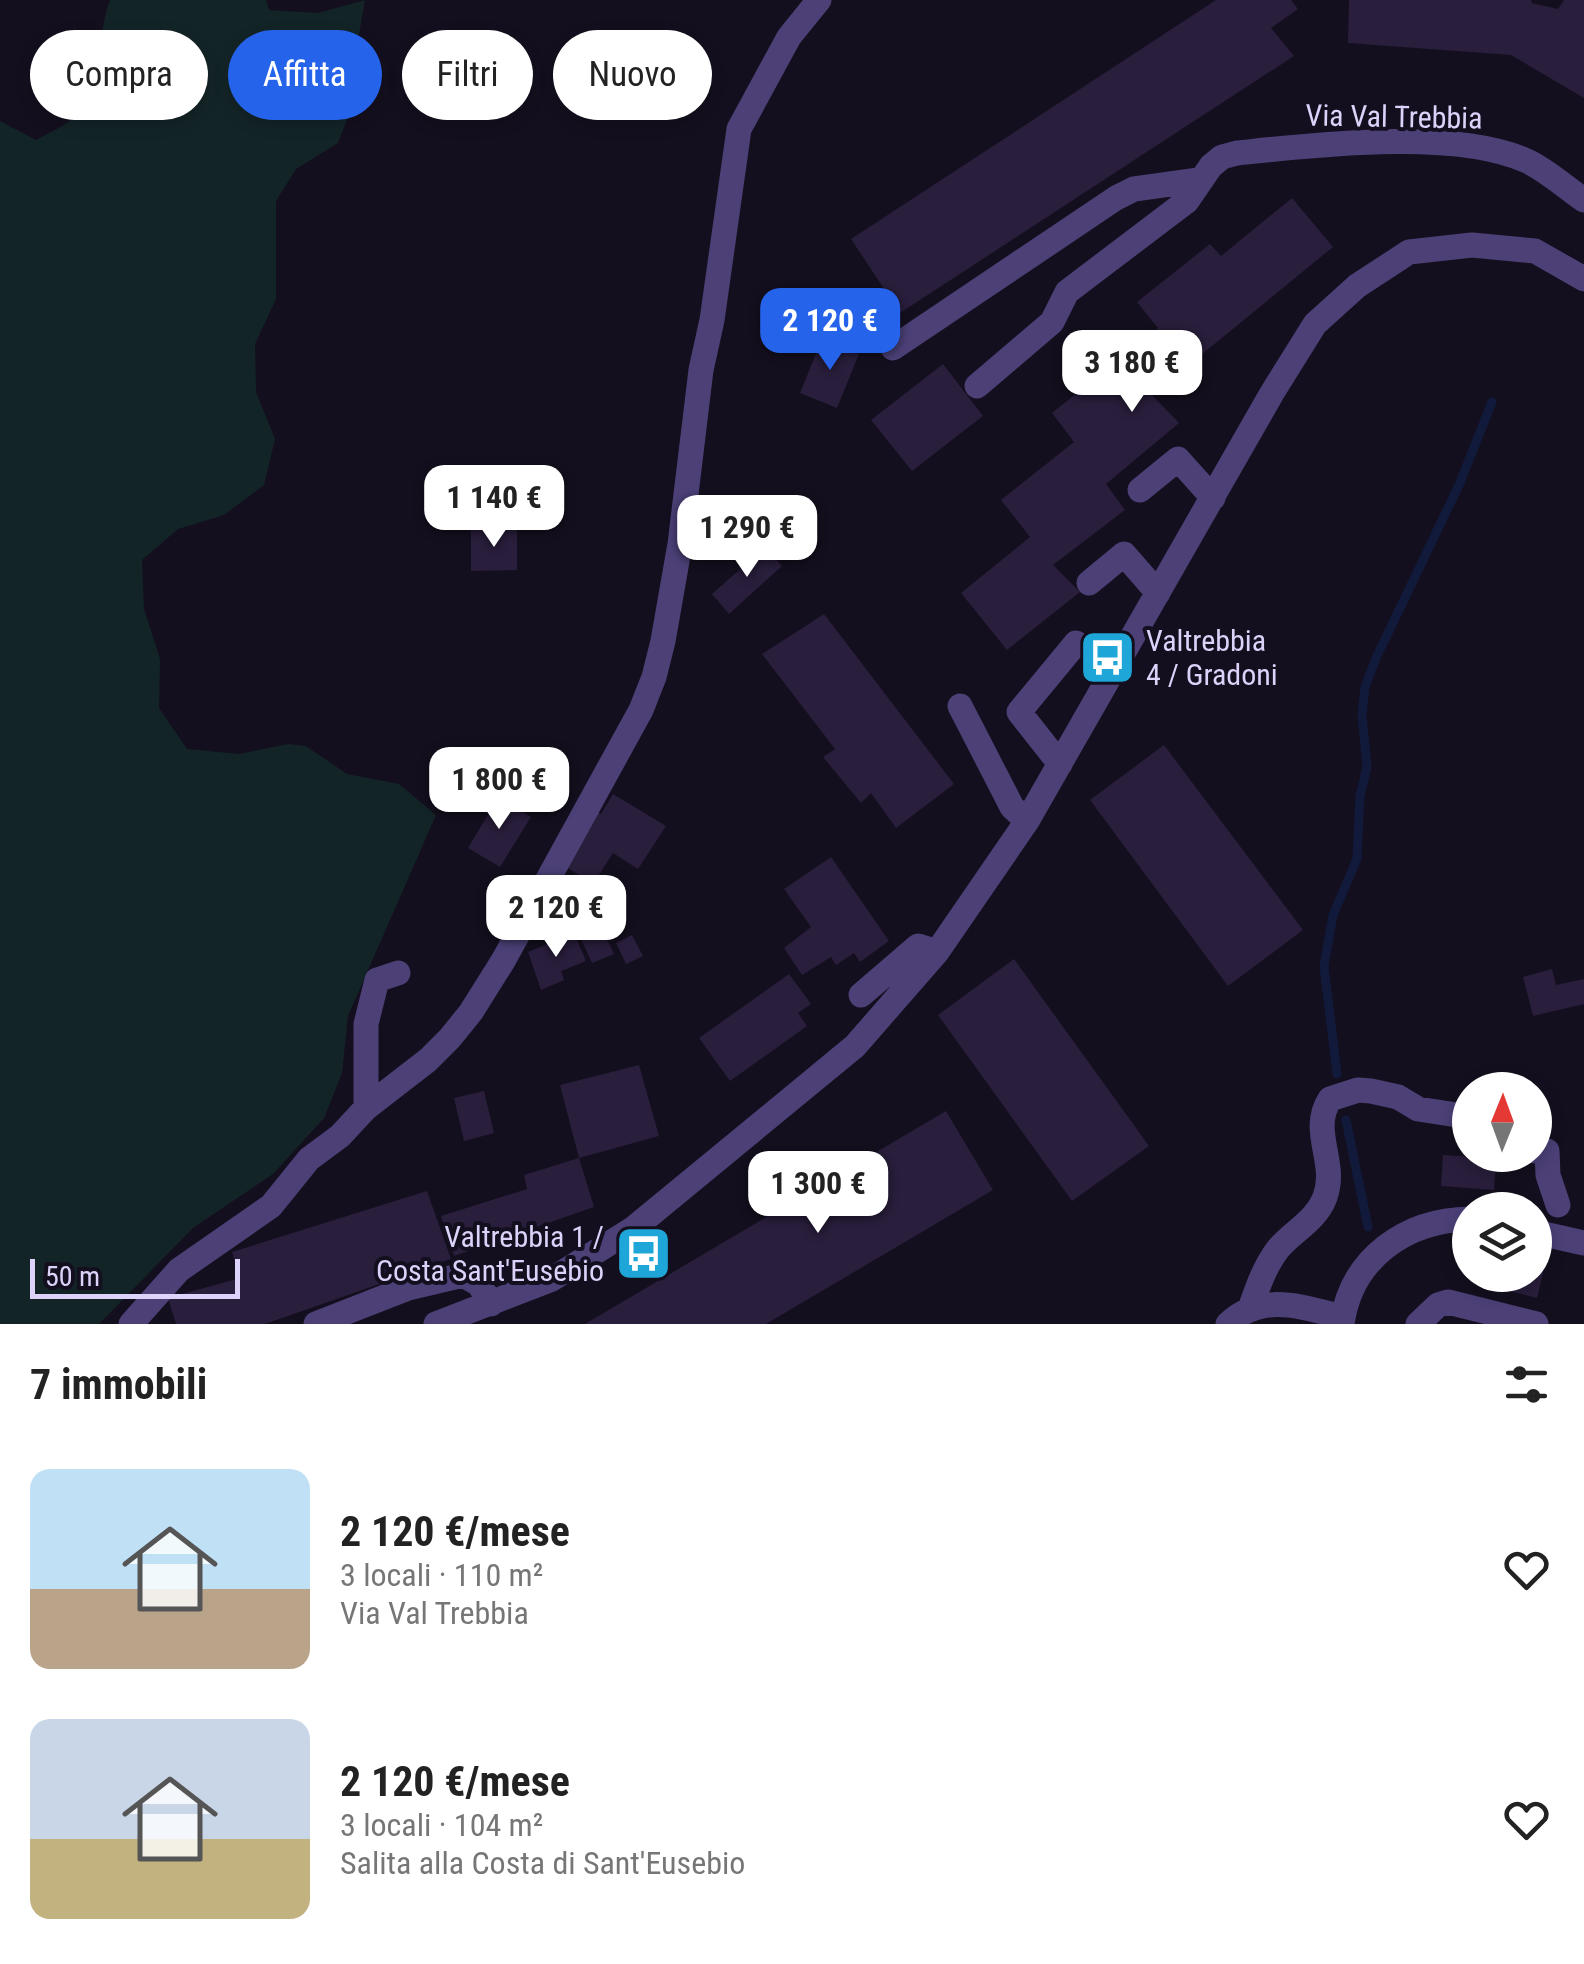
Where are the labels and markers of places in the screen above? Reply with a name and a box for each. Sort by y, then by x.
pin: 2 120 € [738,288,922,373]
pin: 3 180 € [1040,330,1224,415]
pin: 1 140 € [402,465,586,550]
pin: 1 290 € [655,495,839,580]
place label: Valtrebbia 4 / Gradoni [1146,623,1278,692]
bus stop icon: Valtrebbia 4 / Gradoni [1077,628,1137,688]
pin: 1 800 € [407,747,591,832]
pin: 2 120 € [464,875,648,960]
pin: 1 300 € [726,1151,910,1236]
place label: Valtrebbia 1 / Costa Sant'Eusebio [376,1219,604,1288]
bus stop icon: Valtrebbia 1 / Costa Sant'Eusebio [613,1224,673,1284]

